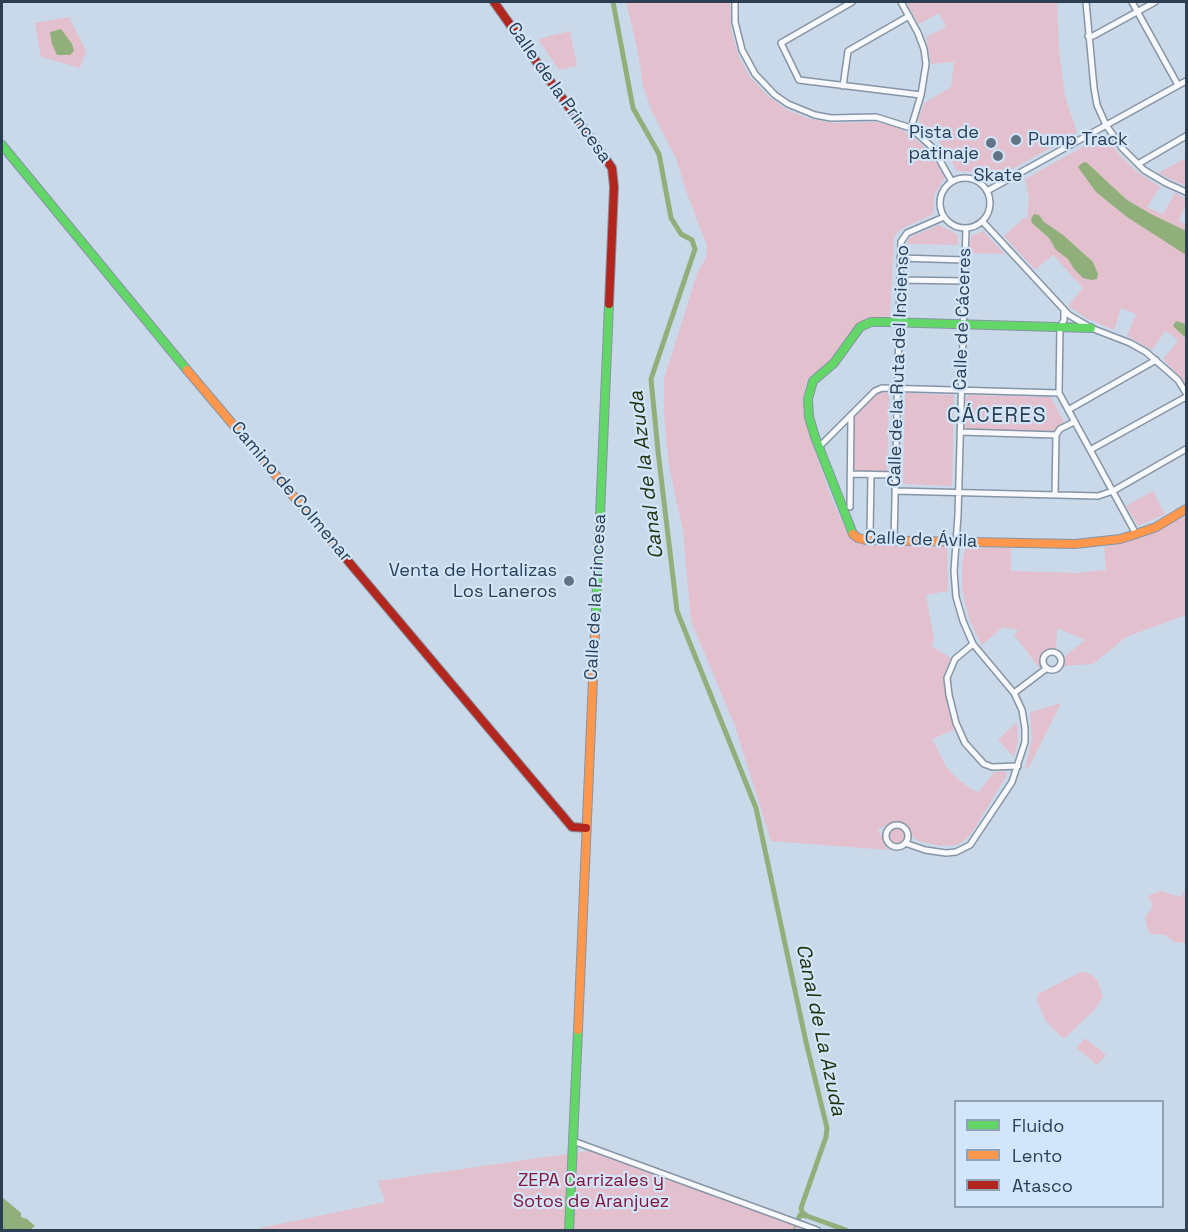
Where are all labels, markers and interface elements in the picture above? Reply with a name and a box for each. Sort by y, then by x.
street label: Calle de la Princesa [502,19,616,167]
place label: Pista de patinaje [908,122,979,164]
place label: Pump Track [1028,129,1128,151]
marker: Pump Track [1009,133,1023,147]
marker: Pista de patinaje [984,136,998,150]
marker: Skate [991,149,1005,163]
place label: Skate [974,165,1022,187]
street label: Calle de la Ruta del Incienso [884,245,914,487]
street label: Calle de Cáceres [950,247,976,391]
water label: Canal de la Azuda [625,390,669,560]
district label: CÁCERES [947,403,1047,429]
street label: Camino de Colmenar [226,417,356,567]
street label: Calle de la Princesa [581,513,611,681]
street label: Calle de Ávila [864,527,978,553]
place label: Venta de Hortalizas Los Laneros [389,560,557,602]
marker: Venta de Hortalizas Los Laneros [562,574,576,588]
water label: Canal de La Azuda [790,942,850,1118]
legend [954,1100,1164,1208]
text: Fluido [1012,1114,1064,1137]
text: Lento [1012,1144,1062,1167]
park label: ZEPA Carrizales y Sotos de Aranjuez [513,1170,669,1212]
text: Atasco [1012,1174,1073,1197]

